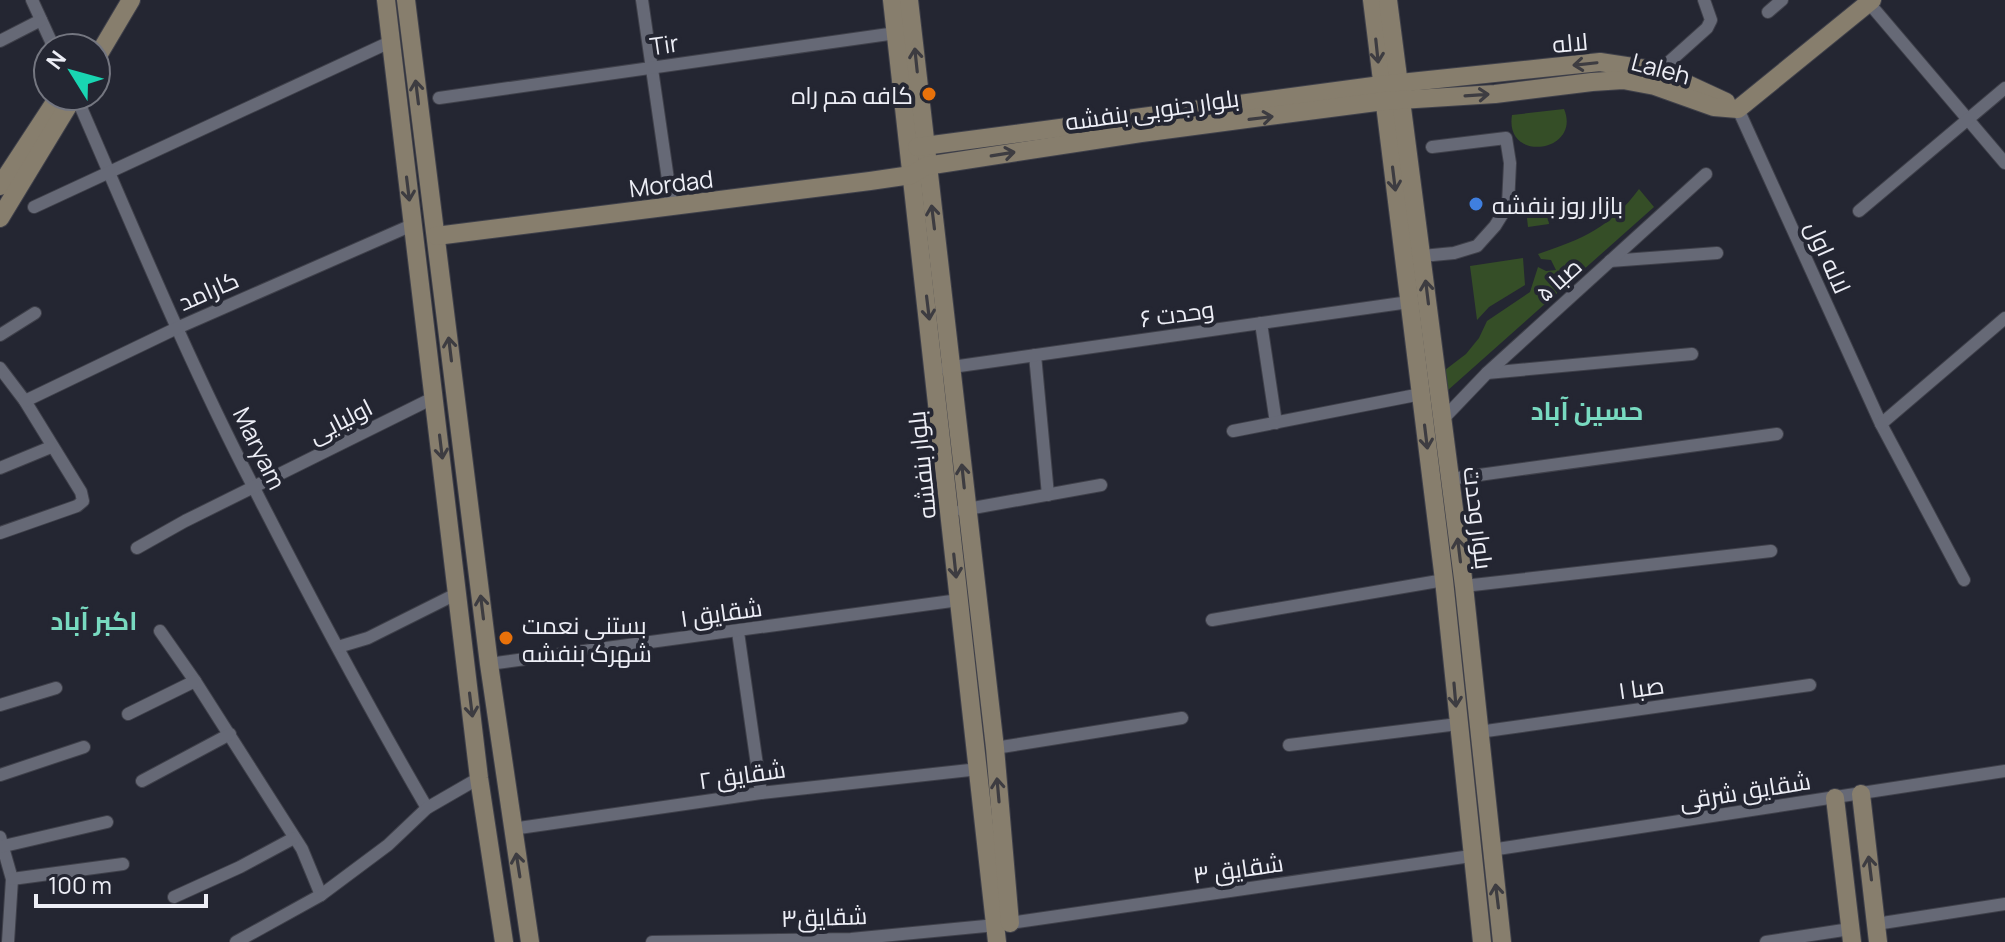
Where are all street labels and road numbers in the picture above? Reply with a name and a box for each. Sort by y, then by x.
street label: لاله [1551,24,1589,60]
street label: Tir [648,26,681,62]
street label: Laleh [1628,44,1694,92]
street label: بلوار جنوبی بنفشه [1063,80,1241,138]
street label: Mordad [627,161,715,205]
street label: لاله اول [1798,215,1860,299]
street label: صبا ۵ [1528,249,1588,309]
street label: کارامد [172,262,244,318]
street label: وحدت ۶ [1138,291,1216,335]
street label: اولیایی [302,390,378,450]
street label: Maryam [226,401,294,495]
street label: بلوار بنفشه [899,409,943,521]
street label: بلوار وحدت [1456,465,1502,571]
street label: شقایق ۱ [678,590,764,634]
street label: صبا ۱ [1616,667,1666,707]
street label: شقایق ۲ [696,752,788,796]
street label: شقایق شرقی [1677,763,1813,817]
street label: شقایق ۳ [1191,845,1285,891]
street label: شقایق۳ [780,898,868,934]

